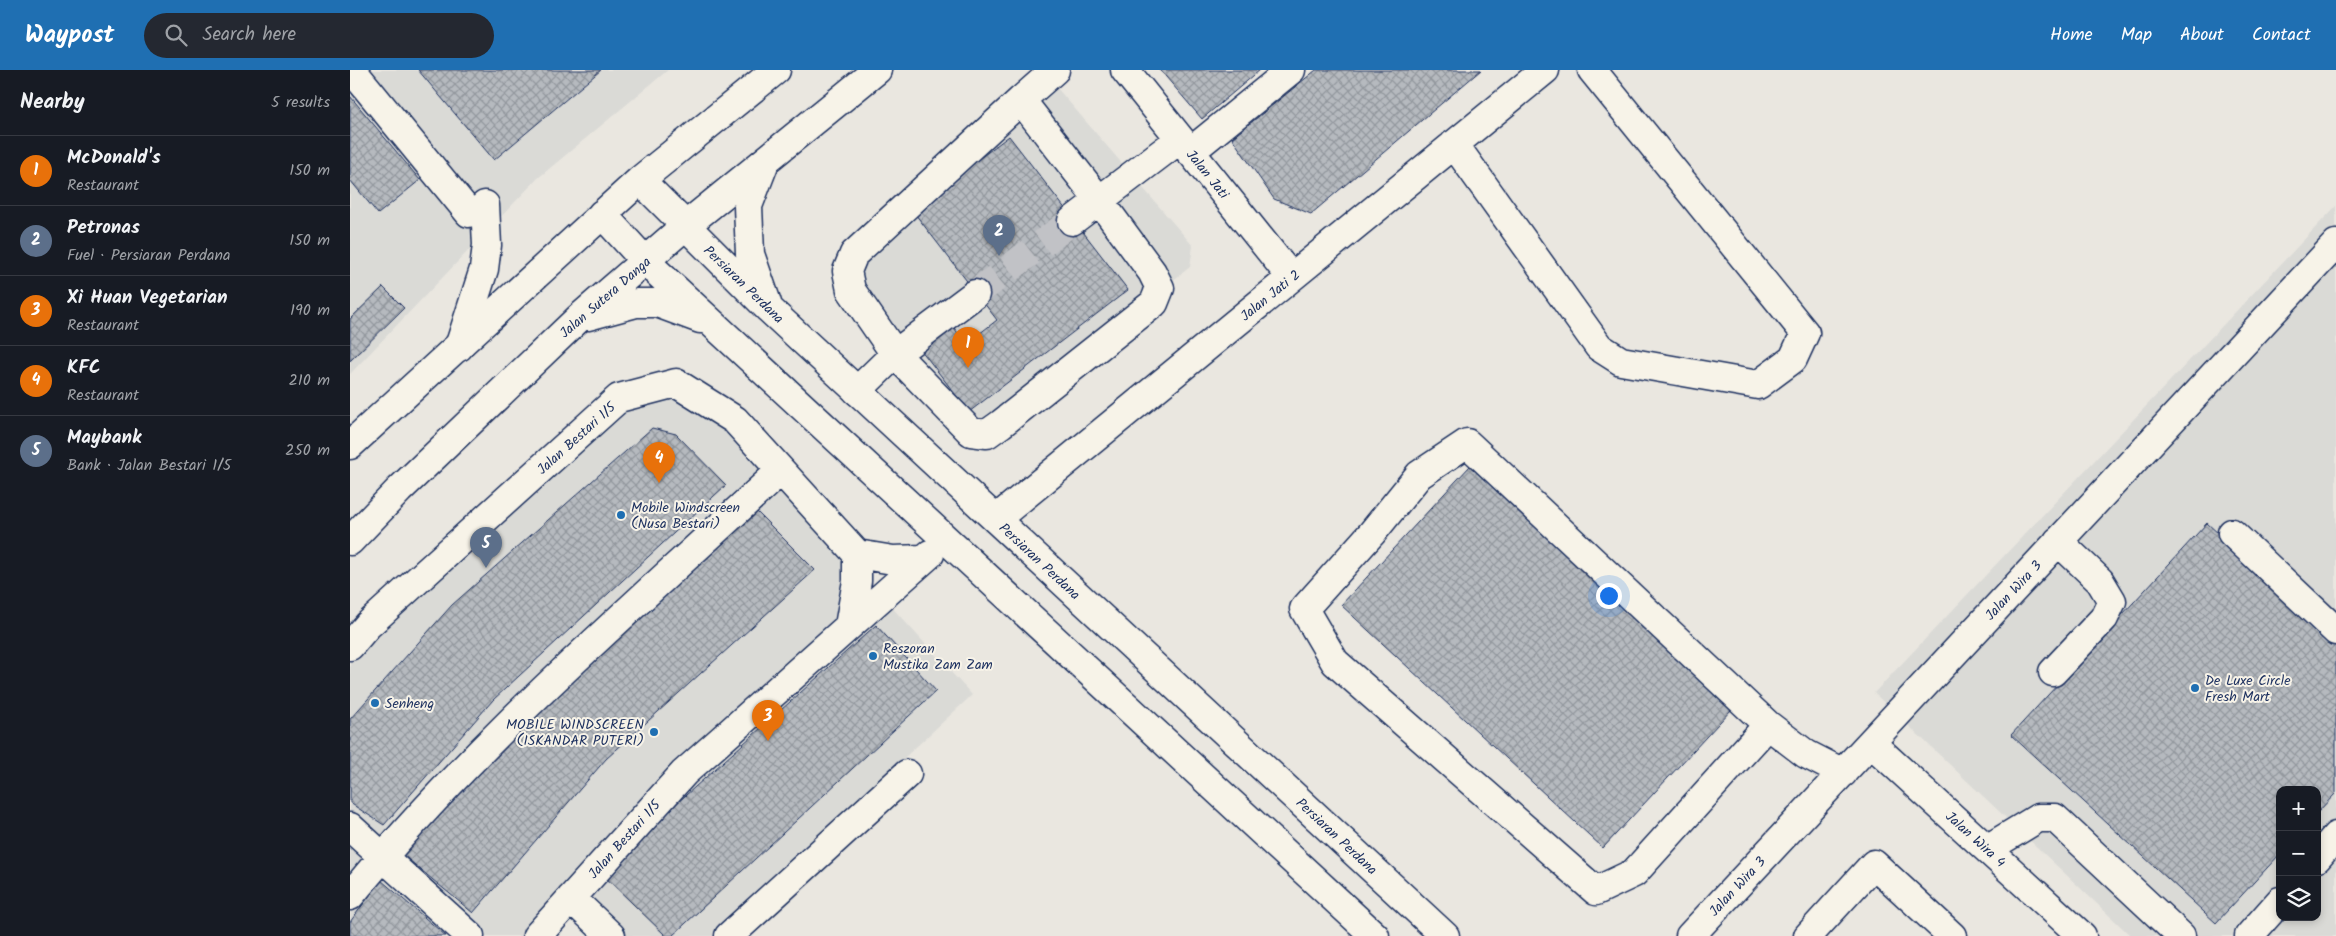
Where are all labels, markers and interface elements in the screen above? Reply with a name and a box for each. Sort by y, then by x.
search box [144,13,494,58]
text: Waypost [25,16,114,55]
text: Search here [202,20,296,50]
icon: search [162,21,190,49]
text: Home [2050,21,2093,50]
text: Map [2121,21,2152,50]
text: About [2180,21,2224,50]
text: Contact [2252,21,2311,50]
text: Nearby [20,86,85,119]
text: 5 results [271,90,330,115]
text: McDonald's [67,143,161,173]
street label: Jalan Jati [1180,145,1234,205]
text: 1 [34,158,38,183]
text: 150 m [289,158,330,183]
text: Restaurant [67,173,139,198]
text: Petronas [67,213,140,243]
pin: 2 [983,215,1015,256]
text: 2 [31,228,41,253]
text: 150 m [289,228,330,253]
street label: Persiaran Perdana [698,240,789,329]
text: Fuel · Persiaran Perdana [67,243,231,268]
street label: Jalan Sutera Danga [555,252,656,344]
street label: Jalan Jati 2 [1236,265,1305,327]
text: Xi Huan Vegetarian [67,283,228,313]
text: 3 [32,298,40,323]
text: 190 m [290,298,330,323]
text: Restaurant [67,313,139,338]
pin: 1 [952,327,984,368]
text: KFC [67,353,100,383]
text: 4 [32,368,40,393]
text: 210 m [289,368,330,393]
text: Restaurant [67,383,139,408]
street label: Jalan Bestari 1/5 [532,396,622,480]
text: Maybank [67,423,141,453]
text: 5 [32,438,40,463]
text: 250 m [285,438,330,463]
pin: 4 [643,442,675,483]
text: Bank · Jalan Bestari 1/5 [67,453,231,478]
place label: Mobile Windscreen (Nusa Bestari) [631,497,740,535]
marker: Mobile Windscreen (Nusa Bestari) [615,509,627,521]
street label: Persiaran Perdana [993,518,1085,606]
pin: 5 [470,527,502,568]
street label: Jalan Wira 3 [1980,556,2047,626]
your location [1596,583,1622,609]
place label: Reszoran Mustika Zam Zam [883,638,993,676]
marker: Reszoran Mustika Zam Zam [867,650,879,662]
place label: De Luxe Circle Fresh Mart [2205,670,2291,708]
marker: De Luxe Circle Fresh Mart [2189,682,2201,694]
place label: Senheng [385,693,434,715]
marker: Senheng [369,697,381,709]
pin: 3 [752,700,784,741]
place label: MOBILE WINDSCREEN (ISKANDAR PUTERI) [506,714,645,752]
marker: MOBILE WINDSCREEN (ISKANDAR PUTERI) [648,726,660,738]
map controls [2276,786,2321,921]
button: + [2276,786,2321,831]
street label: Persiaran Perdana [1290,793,1382,881]
street label: Jalan Bestari 1/5 [583,794,667,884]
street label: Jalan Wira 4 [1940,806,2011,873]
button: − [2276,831,2321,876]
street label: Jalan Wira 3 [1704,852,1771,922]
button: layers [2276,876,2321,921]

